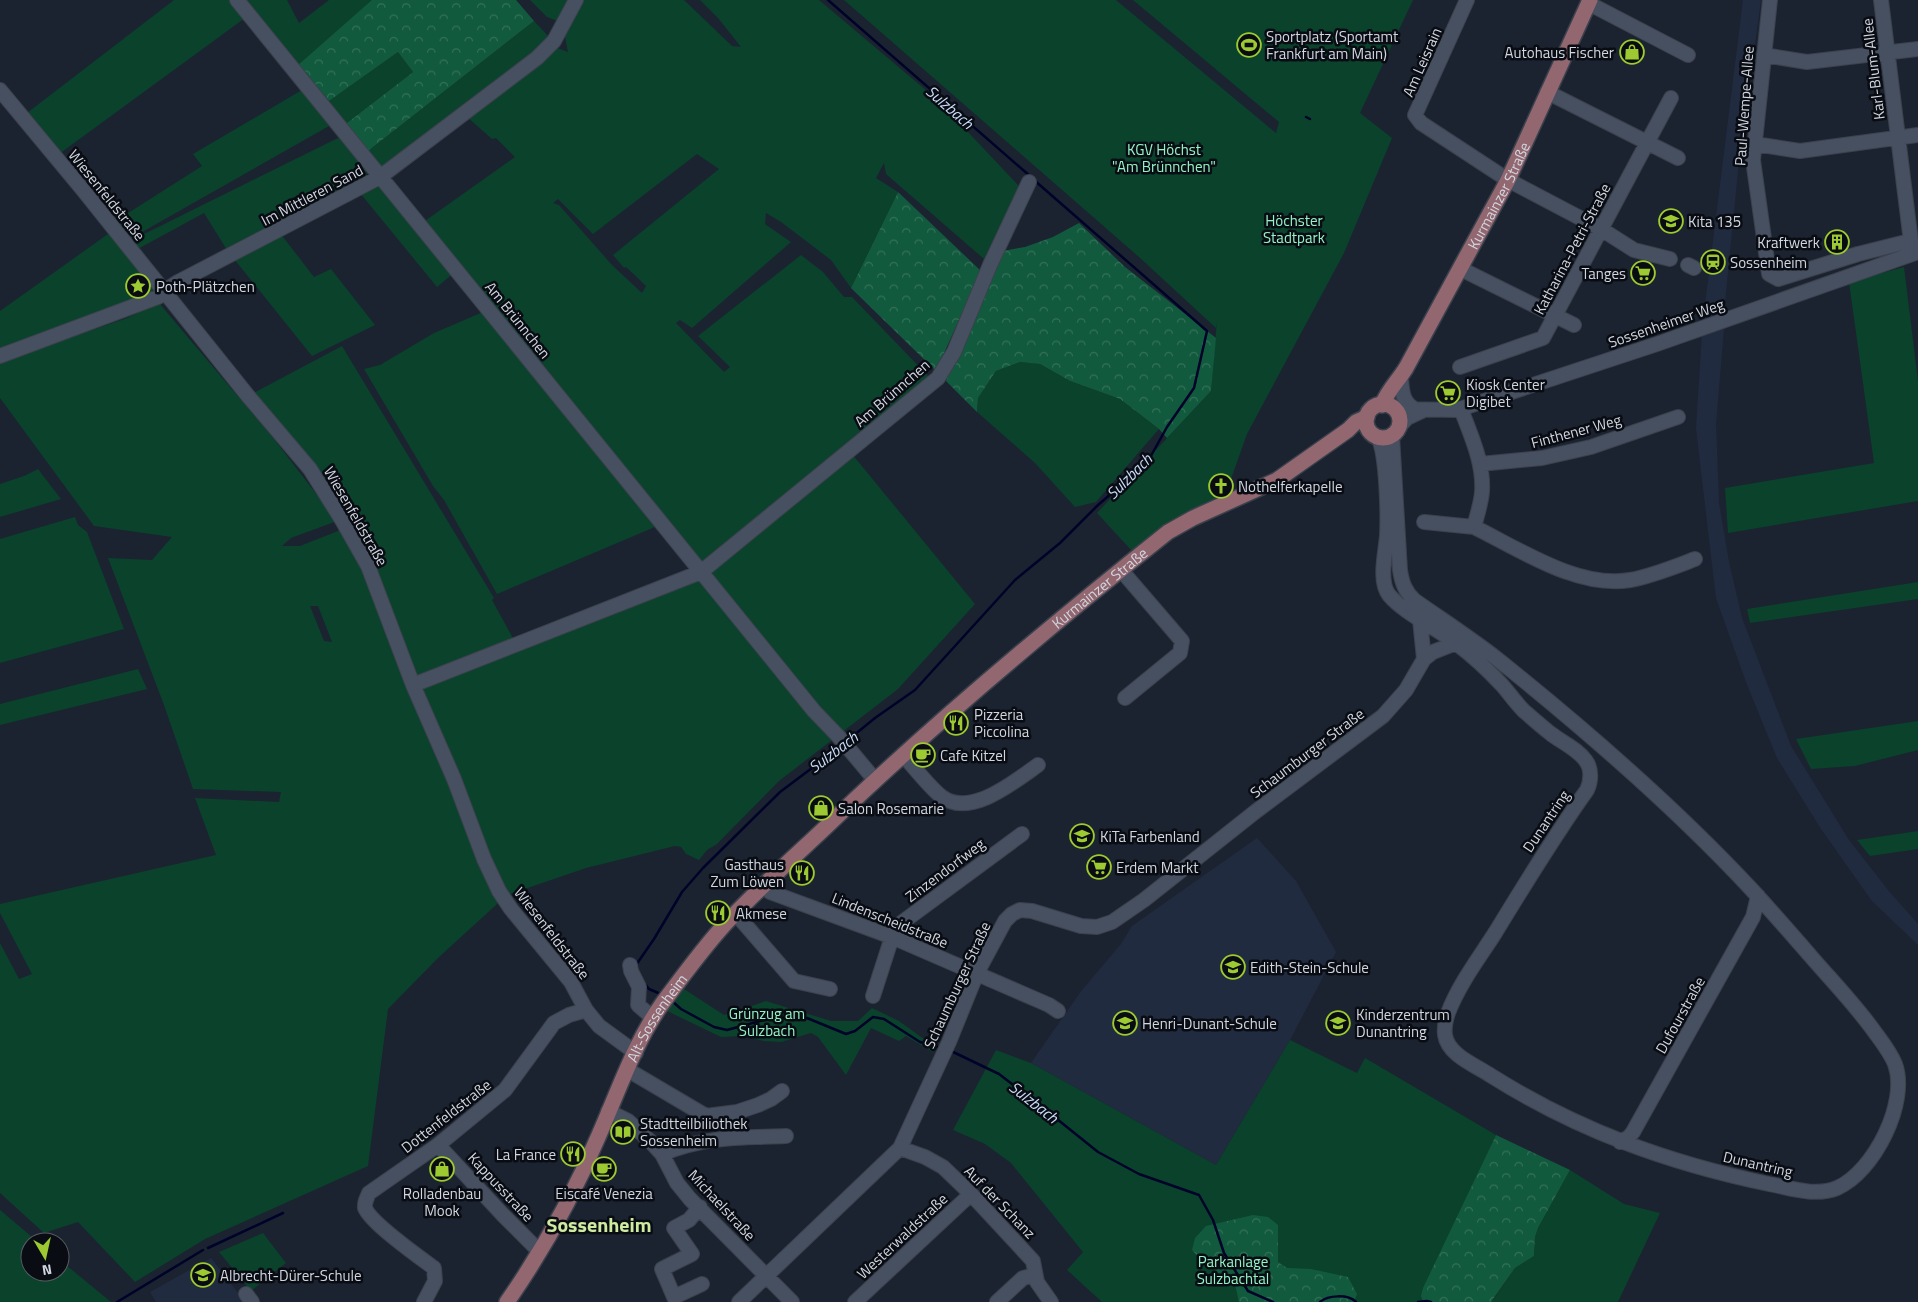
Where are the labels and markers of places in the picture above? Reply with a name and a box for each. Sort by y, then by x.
place label: Sportplatz (Sportamt Frankfurt am Main) [1266,25,1399,65]
sports icon: Sportplatz (Sportamt Frankfurt am Main) [1236,32,1262,58]
shop icon: Autohaus Fischer [1619,39,1645,65]
place label: Autohaus Fischer [1505,41,1614,64]
school or university icon: Kita 135 [1658,208,1684,234]
place label: Kita 135 [1688,210,1741,233]
building icon: Kraftwerk [1824,229,1850,255]
place label: Kraftwerk [1757,231,1820,254]
station icon: Sossenheim [1700,249,1726,275]
place label: Sossenheim [1730,251,1807,274]
supermarket icon: Tanges [1630,260,1656,286]
place label: Tanges [1582,262,1626,285]
place icon: Poth-Plätzchen [125,273,151,299]
place label: Poth-Plätzchen [156,275,255,298]
place label: Kiosk Center Digibet [1466,373,1545,413]
supermarket icon: Kiosk Center Digibet [1435,380,1461,406]
church icon: Nothelferkapelle [1208,473,1234,499]
place label: Nothelferkapelle [1238,475,1343,498]
place label: Pizzeria Piccolina [974,703,1030,743]
restaurant icon: Pizzeria Piccolina [943,710,969,736]
cafe icon: Cafe Kitzel [910,742,936,768]
place label: Cafe Kitzel [940,744,1006,767]
shop icon: Salon Rosemarie [808,795,834,821]
place label: Salon Rosemarie [838,797,944,820]
school or university icon: KiTa Farbenland [1069,823,1095,849]
place label: KiTa Farbenland [1100,825,1200,848]
place label: Gasthaus Zum Löwen [710,853,784,893]
supermarket icon: Erdem Markt [1086,854,1112,880]
place label: Erdem Markt [1116,856,1199,879]
restaurant icon: Gasthaus Zum Löwen [789,860,815,886]
restaurant icon: Akmese [705,900,731,926]
place label: Akmese [736,902,787,925]
school or university icon: Edith-Stein-Schule [1220,954,1246,980]
place label: Edith-Stein-Schule [1250,956,1369,979]
place label: Kinderzentrum Dunantring [1356,1003,1450,1043]
school or university icon: Henri-Dunant-Schule [1112,1010,1138,1036]
school or university icon: Kinderzentrum Dunantring [1325,1010,1351,1036]
place label: Henri-Dunant-Schule [1142,1012,1277,1035]
place label: Stadtteilbiliothek Sossenheim [640,1112,747,1152]
library icon: Stadtteilbiliothek Sossenheim [610,1119,636,1145]
restaurant icon: La France [560,1141,586,1167]
place label: La France [496,1143,556,1166]
shop icon: Rolladenbau Mook [429,1156,455,1182]
cafe icon: Eiscafé Venezia [591,1156,617,1182]
place label: Rolladenbau Mook [403,1182,481,1222]
place label: Eiscafé Venezia [555,1182,653,1205]
school or university icon: Albrecht-Dürer-Schule [190,1262,216,1288]
place label: Albrecht-Dürer-Schule [220,1264,362,1287]

